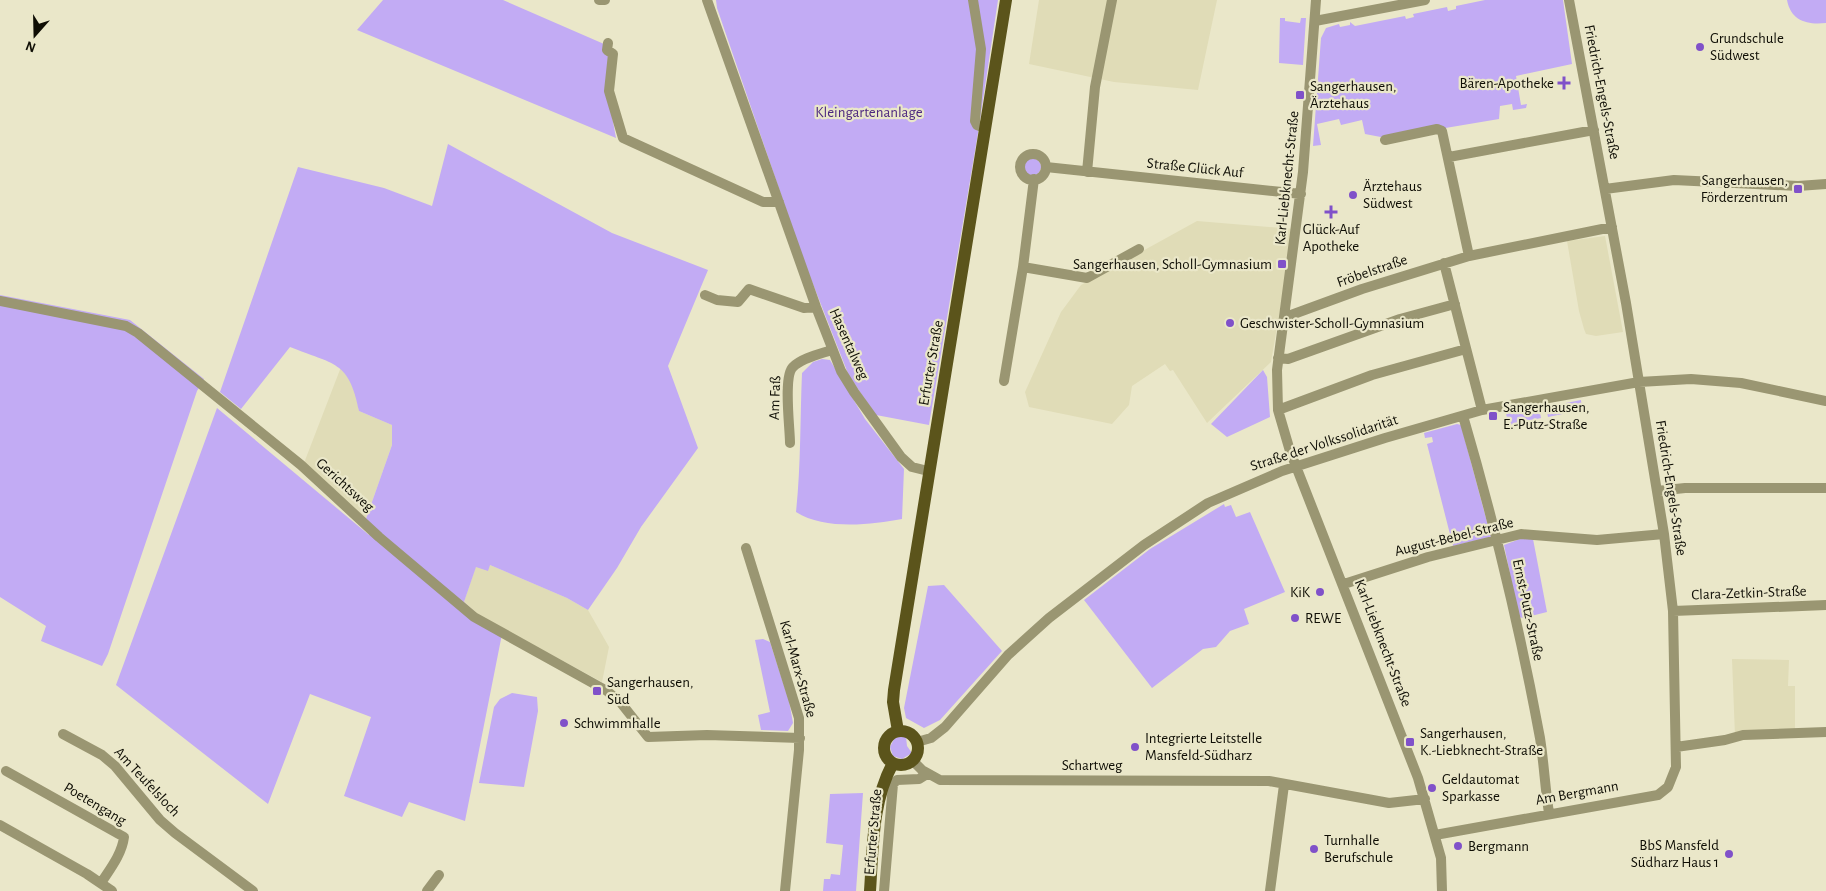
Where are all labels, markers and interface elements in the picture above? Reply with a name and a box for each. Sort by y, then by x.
north arrow [10,10,60,60]
street label: Friedrich-Engels-Straße [1582,23,1622,161]
place label: Grundschule Südwest [1710,31,1784,63]
text: N [24,38,38,55]
marker: Grundschule Südwest [1694,41,1706,53]
place label: Bären-Apotheke [1459,76,1554,91]
marker: Bären-Apotheke [1558,77,1570,89]
place label: Sangerhausen, Ärztehaus [1310,79,1396,111]
marker: Sangerhausen, Ärztehaus [1294,89,1306,101]
park label: Kleingartenanlage [815,105,923,120]
street label: Karl-Liebknecht-Straße [1272,110,1302,246]
street label: Straße Glück Auf [1146,155,1245,181]
place label: Sangerhausen, Förderzentrum [1701,173,1788,205]
place label: Ärztehaus Südwest [1363,178,1422,211]
marker: Sangerhausen, Förderzentrum [1792,183,1804,195]
marker: Ärztehaus Südwest [1347,189,1359,201]
marker: Glück-Auf Apotheke [1325,206,1337,218]
place label: Glück-Auf Apotheke [1303,222,1361,254]
street label: Fröbelstraße [1335,252,1409,290]
place label: Sangerhausen, Scholl-Gymnasium [1073,257,1272,272]
marker: Sangerhausen, Scholl-Gymnasium [1276,258,1288,270]
street label: Hasentalweg [827,306,872,383]
place label: Geschwister-Scholl-Gymnasium [1240,316,1424,331]
marker: Geschwister-Scholl-Gymnasium [1224,317,1236,329]
street label: Erfurter Straße [916,319,946,407]
street label: Am Faß [767,375,783,420]
place label: Sangerhausen, E.-Putz-Straße [1503,400,1589,432]
marker: Sangerhausen, E.-Putz-Straße [1487,410,1499,422]
street label: Straße der Volkssolidarität [1248,412,1400,474]
street label: Friedrich-Engels-Straße [1653,419,1689,557]
street label: Gerichtsweg [313,455,377,515]
street label: August-Bebel-Straße [1393,515,1515,559]
street label: Ernst-Putz-Straße [1510,558,1546,662]
street label: Karl-Liebknecht-Straße [1352,577,1414,709]
street label: Clara-Zetkin-Straße [1691,583,1807,603]
place label: KiK [1290,585,1311,600]
marker: KiK [1314,586,1326,598]
place label: REWE [1305,611,1341,626]
marker: REWE [1289,612,1301,624]
street label: Karl-Marx-Straße [777,619,819,719]
place label: Sangerhausen, Süd [607,675,693,707]
marker: Sangerhausen, Süd [591,685,603,697]
place label: Schwimmhalle [574,716,661,731]
marker: Schwimmhalle [558,717,570,729]
place label: Sangerhausen, K.-Liebknecht-Straße [1420,726,1543,758]
place label: Integrierte Leitstelle Mansfeld-Südharz [1145,731,1262,763]
marker: Sangerhausen, K.-Liebknecht-Straße [1404,736,1416,748]
marker: Integrierte Leitstelle Mansfeld-Südharz [1129,741,1141,753]
street label: Am Teufelsloch [111,744,183,820]
street label: Schartweg [1062,758,1123,773]
place label: Geldautomat Sparkasse [1442,772,1519,804]
street label: Am Bergmann [1534,778,1620,808]
street label: Poetengang [61,780,129,829]
marker: Geldautomat Sparkasse [1426,782,1438,794]
street label: Erfurter Straße [862,788,884,876]
place label: Turnhalle Berufschule [1324,833,1393,865]
place label: BbS Mansfeld Südharz Haus 1 [1631,838,1719,870]
place label: Bergmann [1468,839,1529,854]
marker: Bergmann [1452,840,1464,852]
marker: Turnhalle Berufschule [1308,843,1320,855]
marker: BbS Mansfeld Südharz Haus 1 [1723,848,1735,860]

